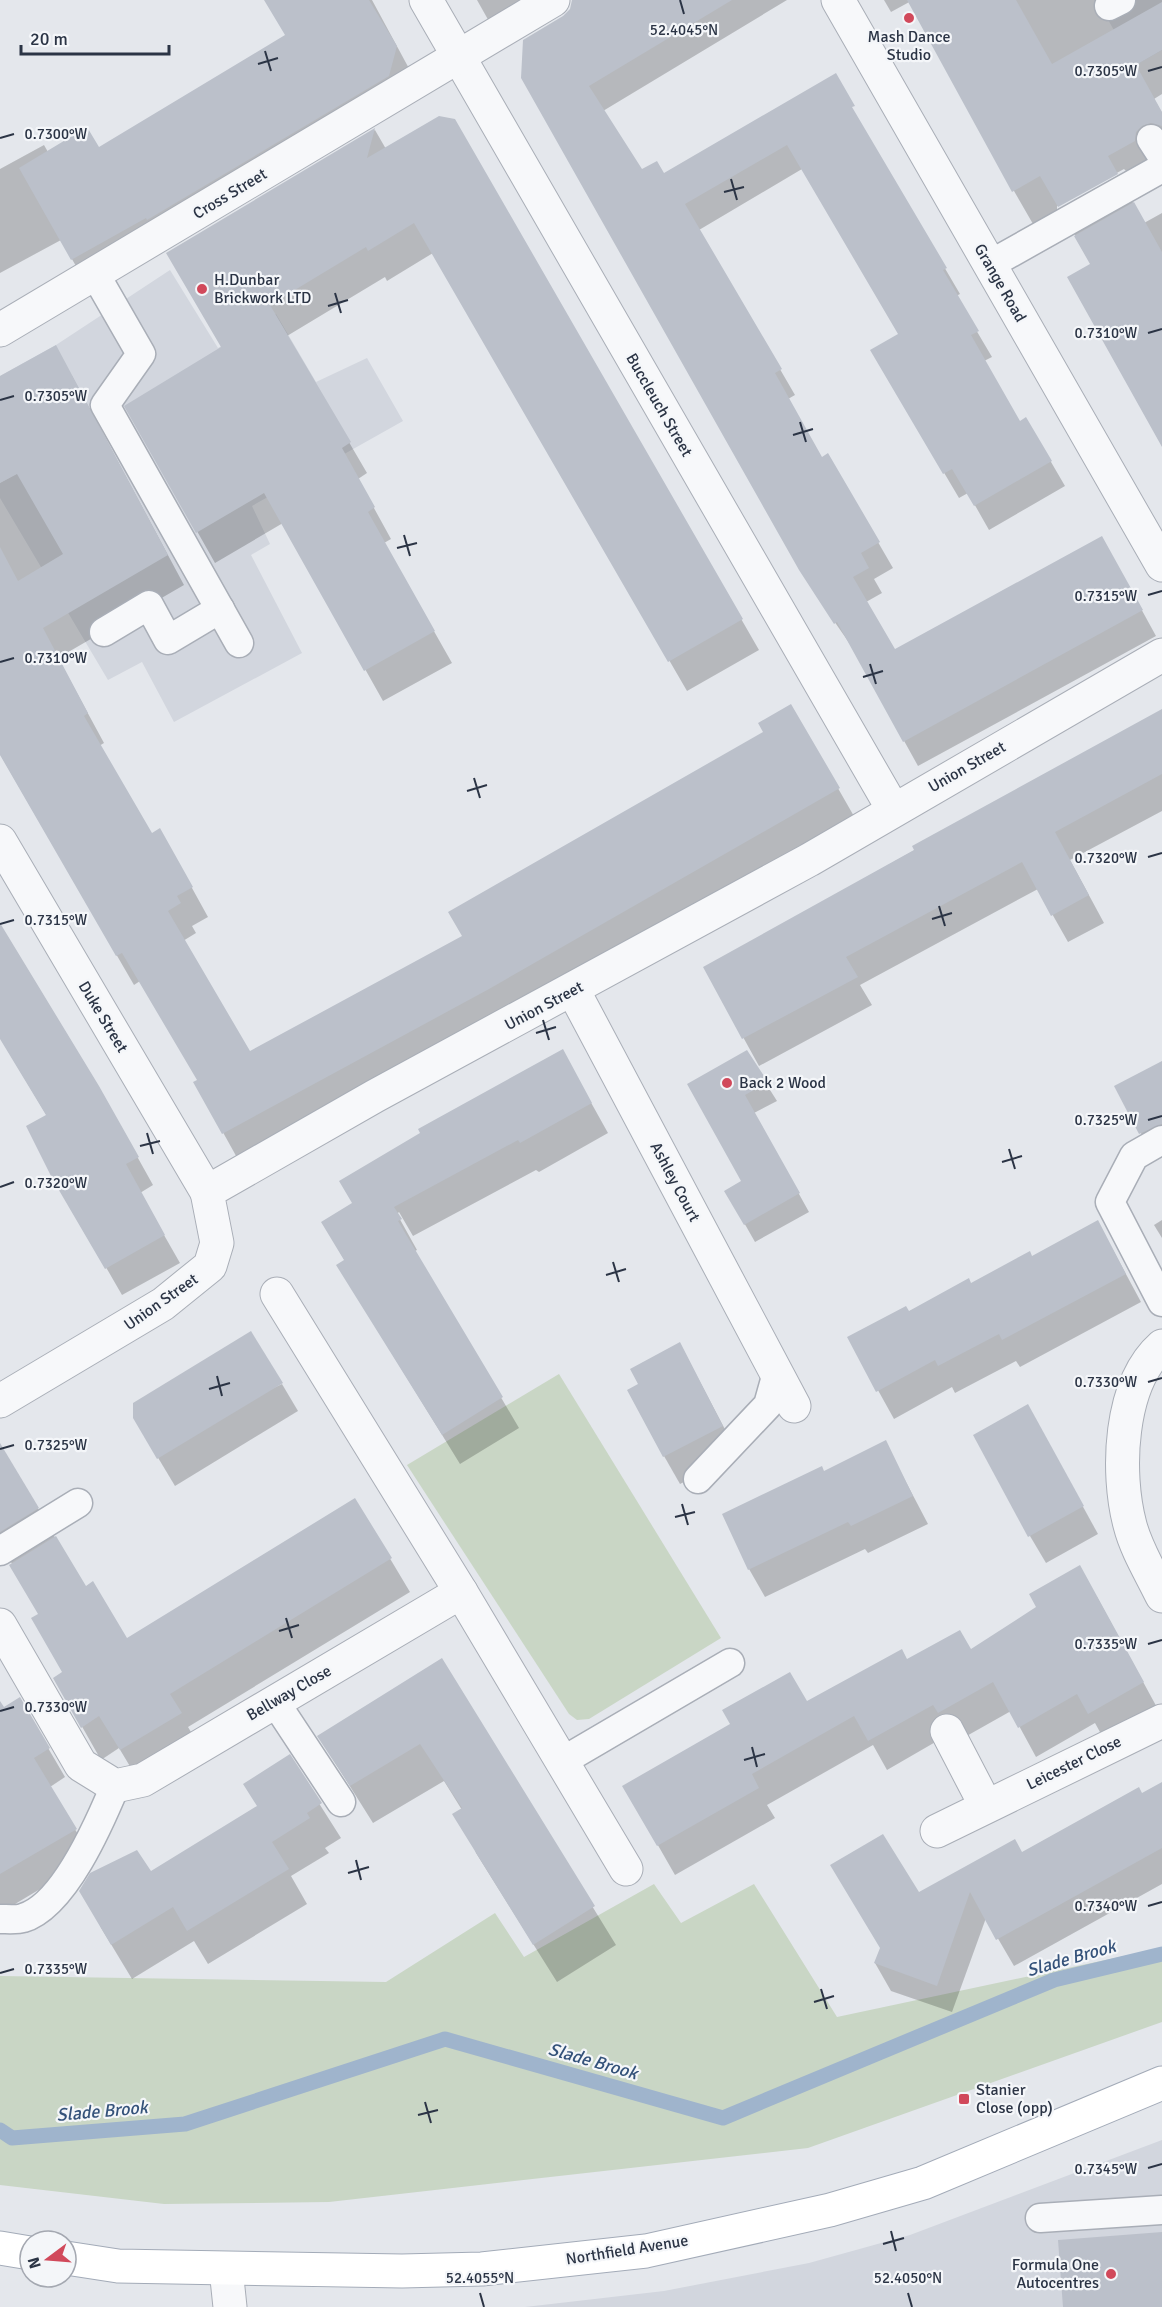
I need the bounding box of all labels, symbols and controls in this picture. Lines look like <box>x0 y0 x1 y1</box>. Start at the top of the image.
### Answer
marker: Mash Dance Studio <box>902 11 916 25</box>
scale bar <box>21 18 170 56</box>
text: 52.4045°N <box>650 21 718 39</box>
place label: Mash Dance Studio <box>868 27 950 65</box>
text: 20 m <box>30 28 68 50</box>
text: 0.7305°W <box>1075 62 1138 80</box>
text: 0.7300°W <box>25 125 88 143</box>
street label: Cross Street <box>189 164 271 224</box>
street label: Grange Road <box>970 240 1030 326</box>
place label: H.Dunbar Brickwork LTD <box>214 270 311 308</box>
marker: H.Dunbar Brickwork LTD <box>195 282 209 296</box>
text: 0.7310°W <box>1075 324 1138 342</box>
street label: Buccleuch Street <box>621 350 697 461</box>
text: 0.7305°W <box>25 387 88 405</box>
text: 0.7315°W <box>1075 587 1138 605</box>
text: 0.7310°W <box>25 649 88 667</box>
street label: Union Street <box>925 737 1010 797</box>
text: 0.7320°W <box>1075 849 1138 867</box>
text: 0.7315°W <box>25 911 88 929</box>
street label: Union Street <box>501 977 587 1035</box>
street label: Duke Street <box>74 978 132 1057</box>
place label: Back 2 Wood <box>739 1073 826 1093</box>
marker: Back 2 Wood <box>720 1076 734 1090</box>
text: 0.7325°W <box>1075 1111 1138 1129</box>
street label: Ashley Court <box>646 1139 704 1226</box>
text: 0.7320°W <box>25 1174 88 1192</box>
street label: Union Street <box>120 1269 202 1335</box>
text: 0.7330°W <box>1075 1373 1138 1391</box>
text: 0.7325°W <box>25 1436 88 1454</box>
text: 0.7335°W <box>1075 1635 1138 1653</box>
street label: Bellway Close <box>243 1661 335 1725</box>
text: 0.7330°W <box>25 1698 88 1716</box>
street label: Leicester Close <box>1023 1731 1125 1795</box>
text: 0.7340°W <box>1075 1897 1138 1915</box>
water label: Slade Brook <box>1024 1934 1120 1981</box>
text: 0.7335°W <box>25 1960 88 1978</box>
water label: Slade Brook <box>546 2038 642 2085</box>
place label: Stanier Close (opp) <box>976 2080 1053 2118</box>
marker: Stanier Close (opp) <box>957 2092 971 2106</box>
water label: Slade Brook <box>55 2096 151 2126</box>
text: 0.7345°W <box>1075 2160 1138 2178</box>
north arrow <box>18 2229 78 2289</box>
street label: Northfield Avenue <box>564 2230 690 2270</box>
text: N <box>23 2255 46 2271</box>
place label: Formula One Autocentres <box>1012 2255 1099 2293</box>
marker: Formula One Autocentres <box>1104 2267 1118 2281</box>
text: 52.4055°N <box>446 2269 514 2287</box>
text: 52.4050°N <box>874 2269 942 2287</box>

